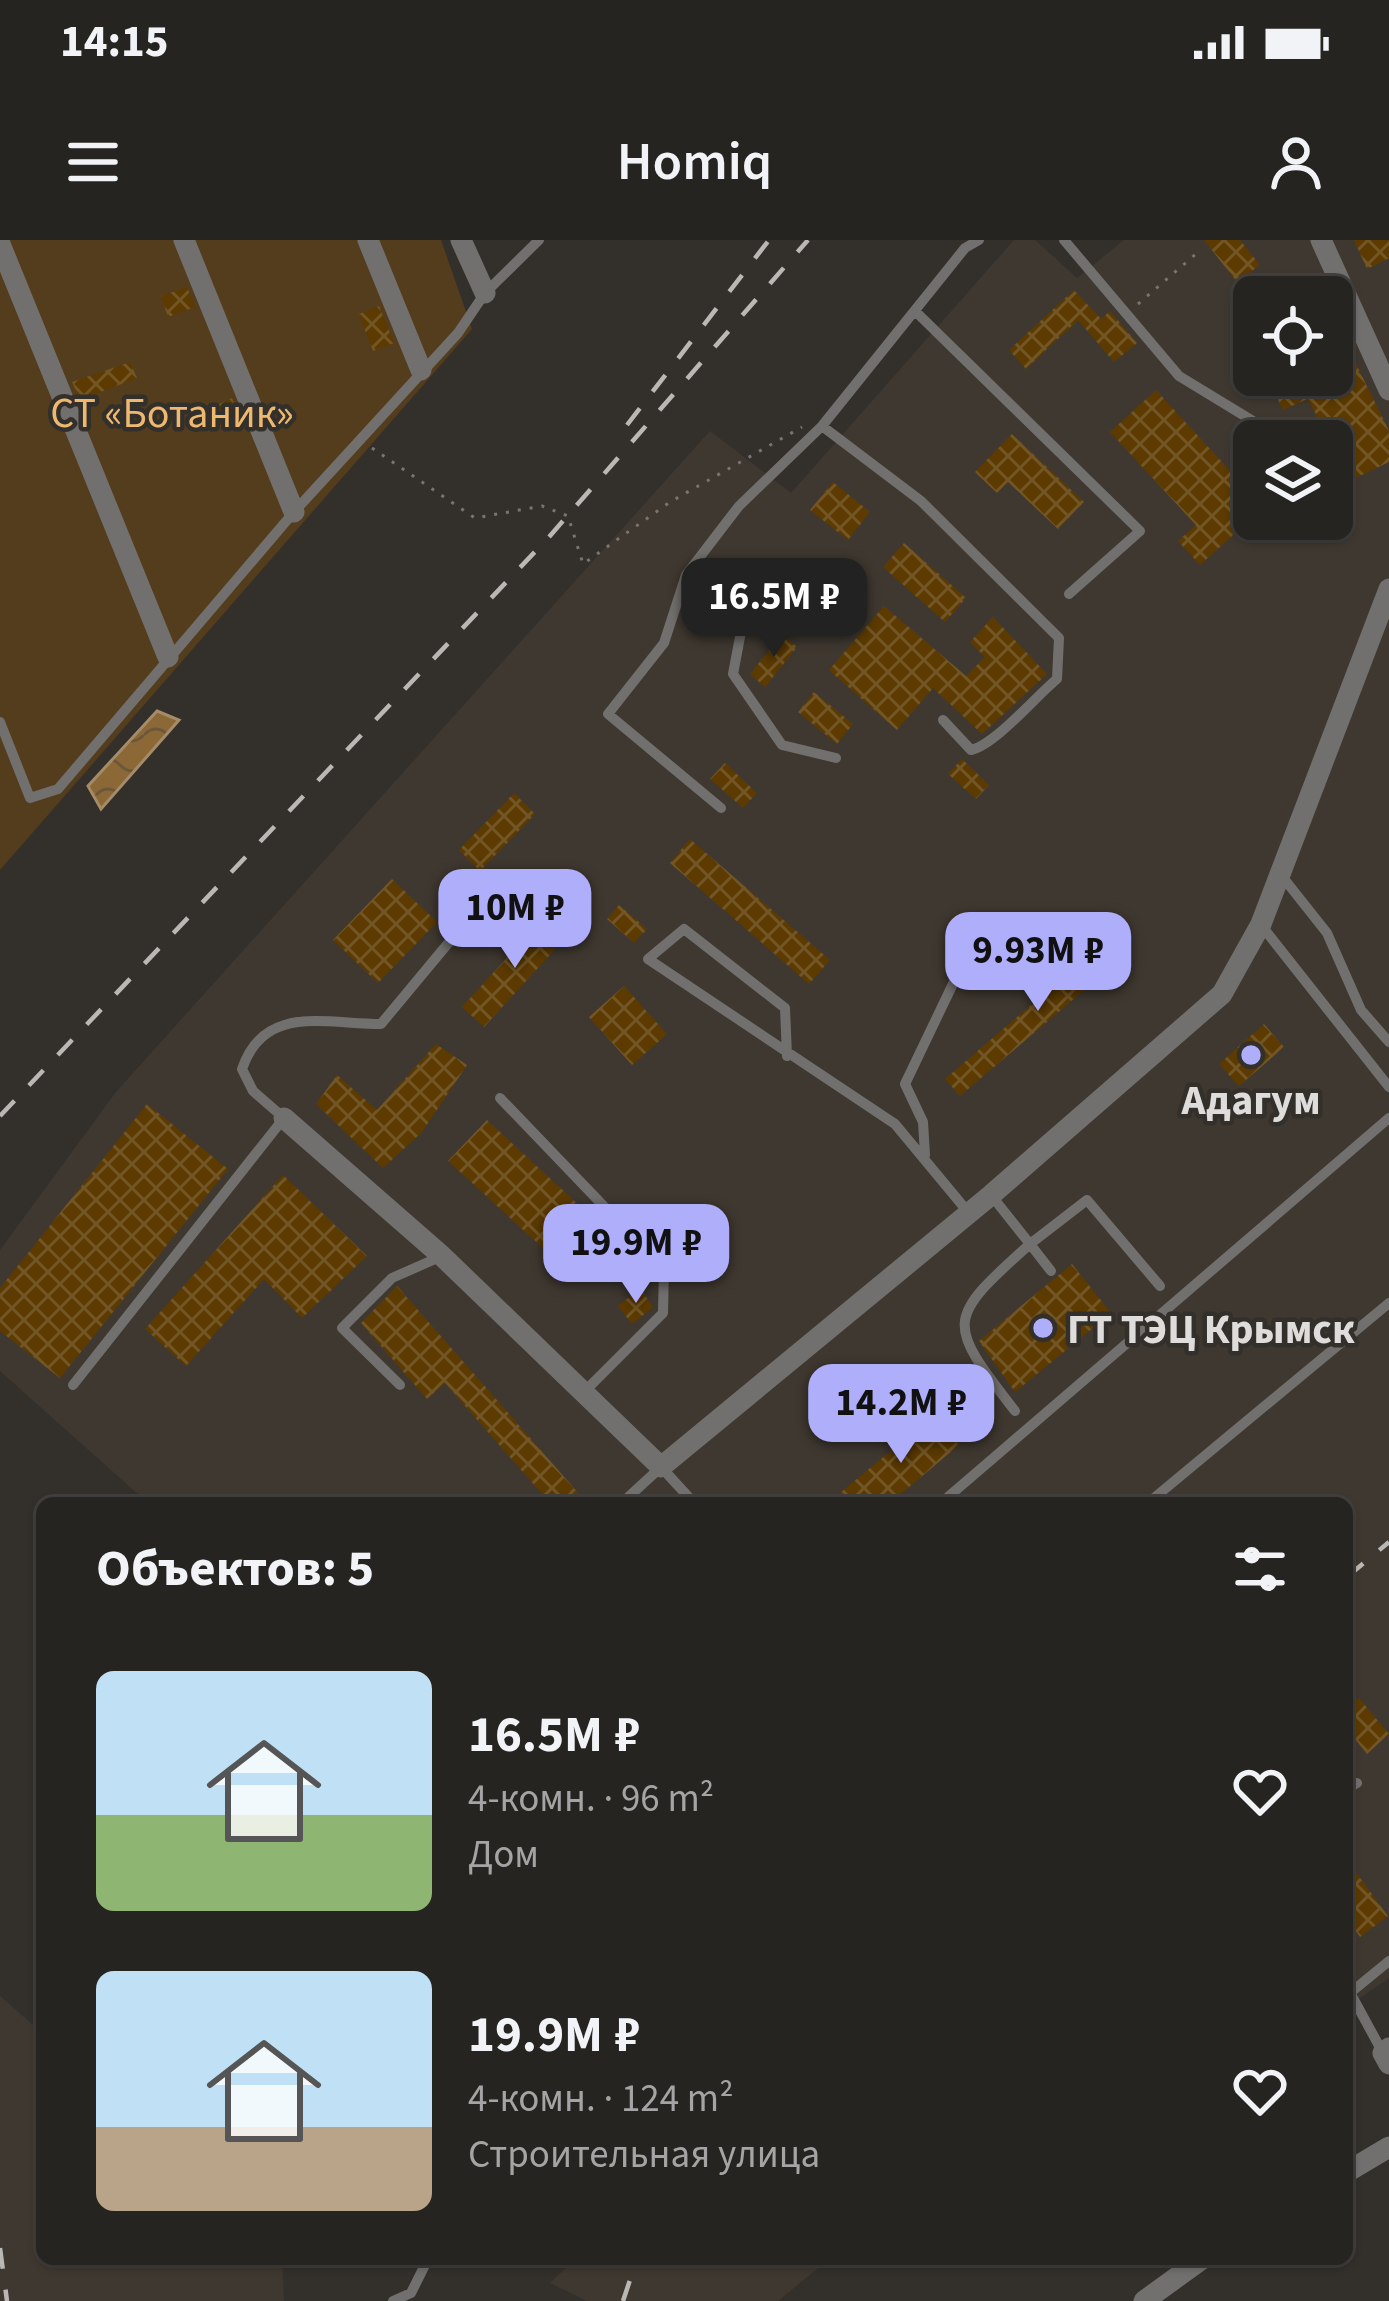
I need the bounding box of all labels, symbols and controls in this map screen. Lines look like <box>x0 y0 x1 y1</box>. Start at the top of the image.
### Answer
text: 14:15 <box>60 10 169 74</box>
text: Homiq <box>617 124 772 201</box>
icon: menu <box>60 129 126 195</box>
icon: person <box>1263 129 1329 195</box>
map controls <box>1233 276 1353 540</box>
button: locate <box>1233 276 1353 396</box>
park label: СТ «Ботаник» <box>50 384 294 444</box>
button: layers <box>1233 420 1353 540</box>
pin: 16.5M ₽ <box>663 558 885 660</box>
text: 16.5M ₽ <box>708 569 840 625</box>
pin: 10M ₽ <box>431 869 599 971</box>
text: 10M ₽ <box>465 880 565 936</box>
pin: 9.93M ₽ <box>927 912 1149 1014</box>
text: 9.93M ₽ <box>972 923 1104 979</box>
marker: Адагум <box>1238 1042 1264 1068</box>
place label: Адагум <box>1180 1071 1321 1131</box>
pin: 19.9M ₽ <box>525 1204 747 1306</box>
text: 19.9M ₽ <box>570 1215 702 1271</box>
place label: ГТ ТЭЦ Крымск <box>1067 1300 1355 1360</box>
marker: ГТ ТЭЦ Крымск <box>1030 1315 1056 1341</box>
pin: 14.2M ₽ <box>790 1364 1012 1466</box>
text: 14.2M ₽ <box>835 1375 967 1431</box>
text: Объектов: 5 <box>96 1533 374 1605</box>
icon: filters <box>1227 1536 1293 1602</box>
text: 16.5M ₽ <box>468 1699 640 1771</box>
icon: home <box>192 1719 336 1863</box>
icon: heart <box>1227 1758 1293 1824</box>
text: 4-комн. · 96 m² <box>468 1771 714 1827</box>
text: Дом <box>468 1827 539 1883</box>
text: 19.9M ₽ <box>468 1999 640 2071</box>
icon: home <box>192 2019 336 2163</box>
icon: heart <box>1227 2058 1293 2124</box>
text: 4-комн. · 124 m² <box>468 2071 734 2127</box>
text: Строительная улица <box>468 2127 820 2183</box>

